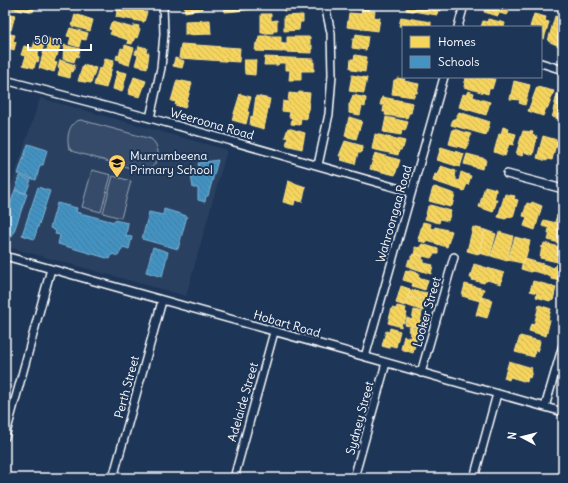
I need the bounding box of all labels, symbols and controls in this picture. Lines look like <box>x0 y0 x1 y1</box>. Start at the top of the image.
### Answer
scale bar <box>28 26 91 52</box>
legend <box>402 26 542 78</box>
text: 50 m <box>34 32 63 47</box>
text: Homes <box>438 34 476 49</box>
text: Schools <box>438 54 479 69</box>
street label: Weeroona Road <box>169 104 256 143</box>
place label: Murrumbeena Primary School <box>130 148 213 177</box>
school or university icon: Murrumbeena Primary School <box>107 153 127 178</box>
street label: Wahroongaa Road <box>372 163 415 264</box>
street label: Looker Street <box>409 275 444 349</box>
street label: Hobart Road <box>252 307 322 340</box>
street label: Perth Street <box>111 354 142 420</box>
street label: Adelaide Street <box>224 361 261 443</box>
street label: Sydney Street <box>342 379 377 456</box>
north arrow <box>502 417 542 457</box>
text: N <box>505 431 519 440</box>

